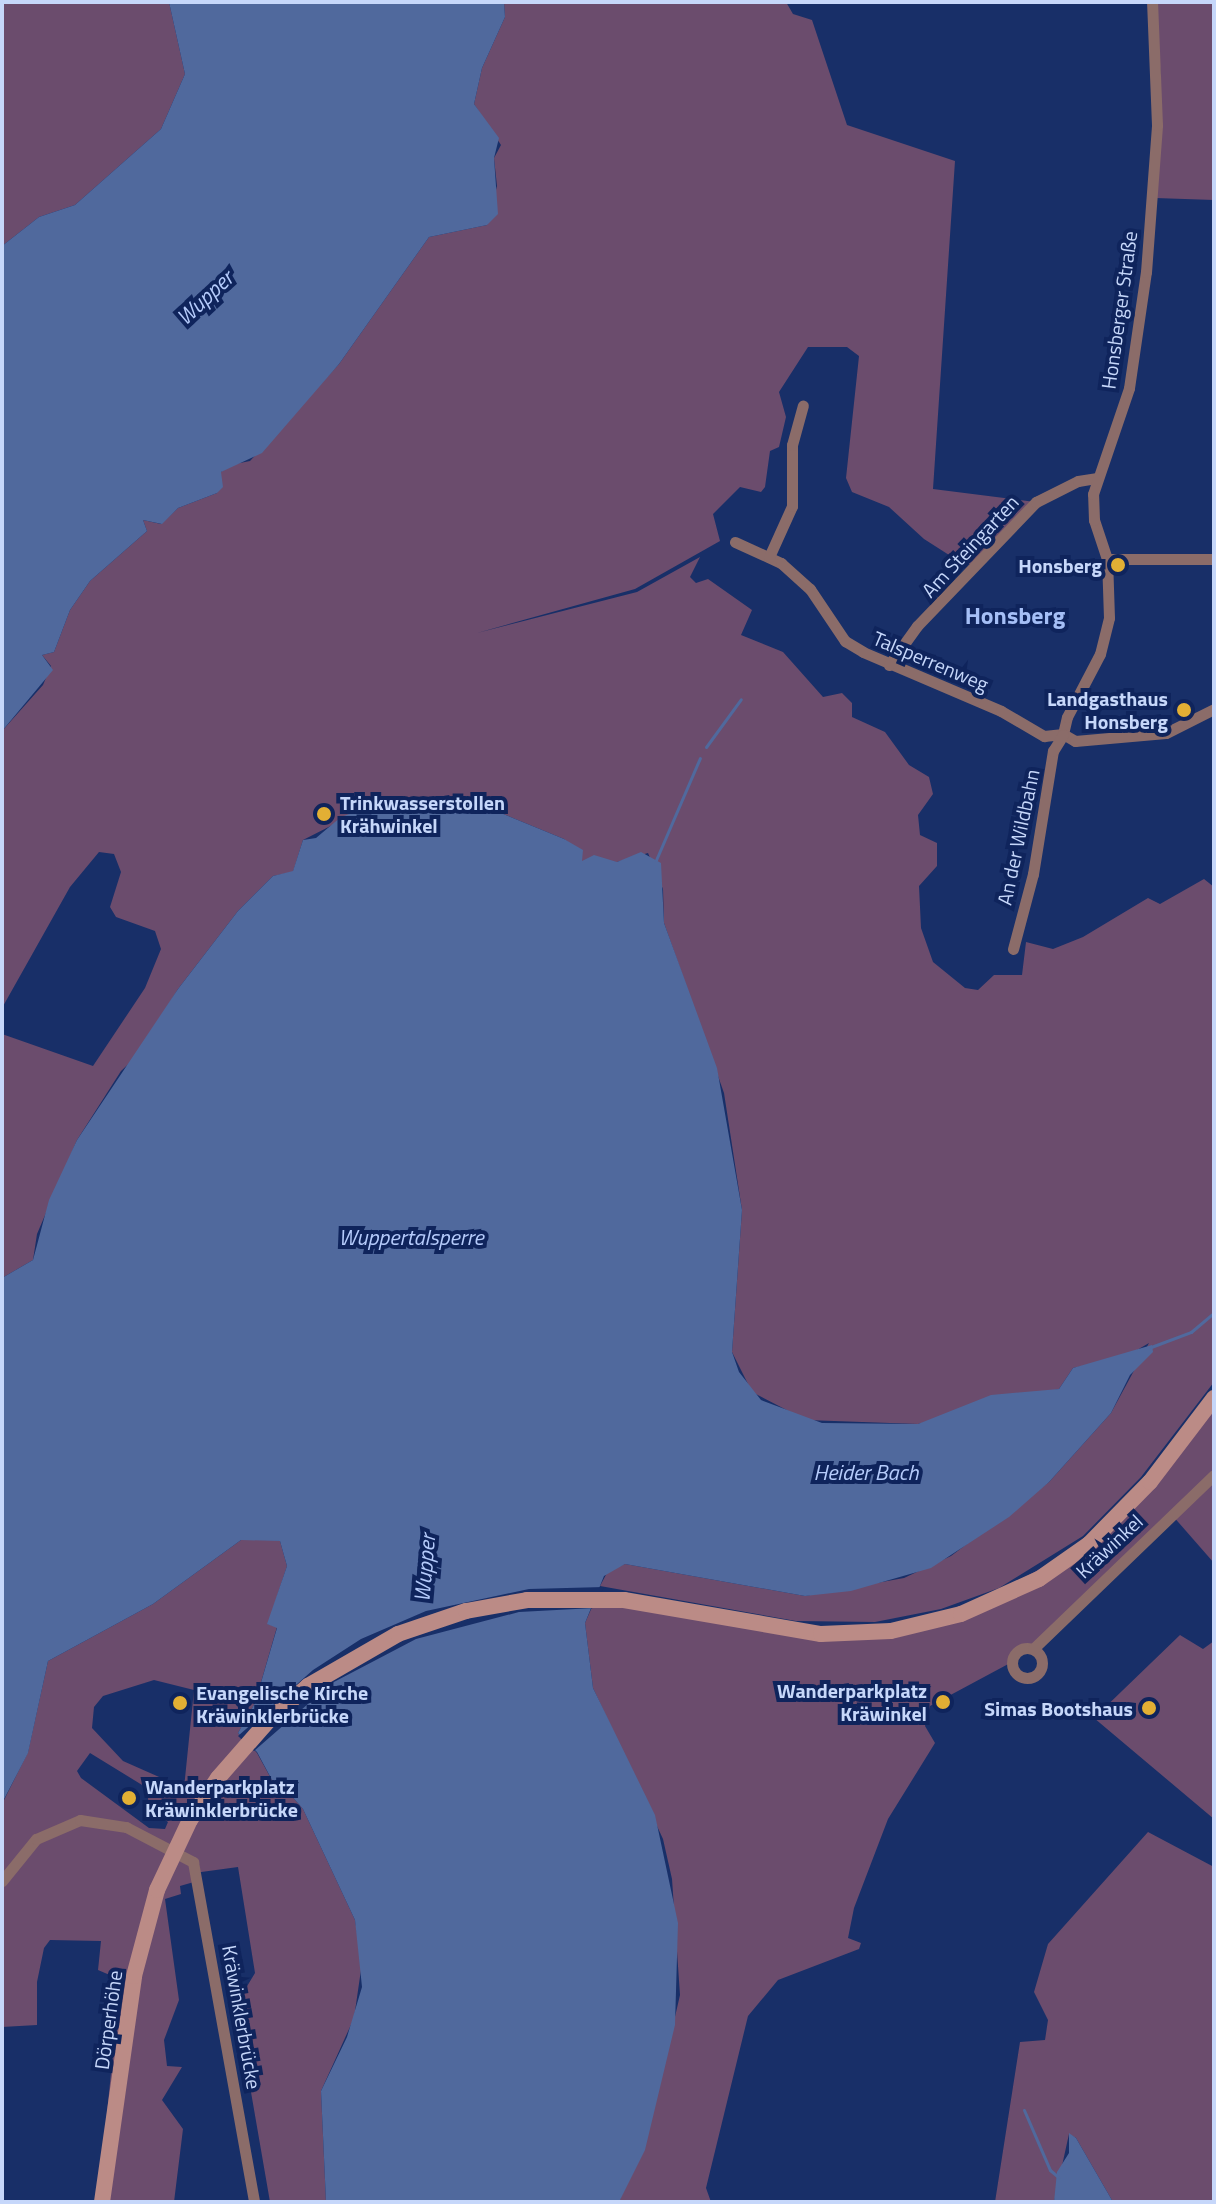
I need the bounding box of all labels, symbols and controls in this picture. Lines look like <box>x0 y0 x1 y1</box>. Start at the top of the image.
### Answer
street label: Honsberger Straße <box>1096 229 1142 391</box>
water label: Wupper <box>171 265 239 331</box>
street label: Am Steingarten <box>917 490 1023 602</box>
place label: Honsberg <box>1018 553 1102 577</box>
marker: Honsberg <box>1109 556 1127 574</box>
district label: Honsberg <box>965 602 1065 630</box>
street label: Talsperrenweg <box>870 626 992 696</box>
place label: Landgasthaus Honsberg <box>1047 686 1168 733</box>
marker: Landgasthaus Honsberg <box>1175 701 1193 719</box>
street label: An der Wildbahn <box>992 767 1044 907</box>
place label: Trinkwasserstollen Krähwinkel <box>340 790 505 837</box>
marker: Trinkwasserstollen Krähwinkel <box>315 805 333 823</box>
water label: Wuppertalsperre <box>338 1225 484 1251</box>
water label: Heider Bach <box>814 1460 918 1486</box>
street label: Kräwinkel <box>1071 1509 1147 1583</box>
water label: Wupper <box>409 1533 441 1603</box>
place label: Wanderparkplatz Kräwinkel <box>777 1678 927 1725</box>
place label: Evangelische Kirche Kräwinklerbrücke <box>196 1680 368 1727</box>
marker: Wanderparkplatz Kräwinkel <box>934 1693 952 1711</box>
marker: Evangelische Kirche Kräwinklerbrücke <box>171 1694 189 1712</box>
place label: Simas Bootshaus <box>984 1696 1133 1720</box>
marker: Simas Bootshaus <box>1140 1699 1158 1717</box>
place label: Wanderparkplatz Kräwinklerbrücke <box>145 1774 298 1821</box>
marker: Wanderparkplatz Kräwinklerbrücke <box>120 1789 138 1807</box>
street label: Kräwinklerbrücke <box>218 1943 266 2091</box>
street label: Dörperhöhe <box>89 1969 127 2071</box>

